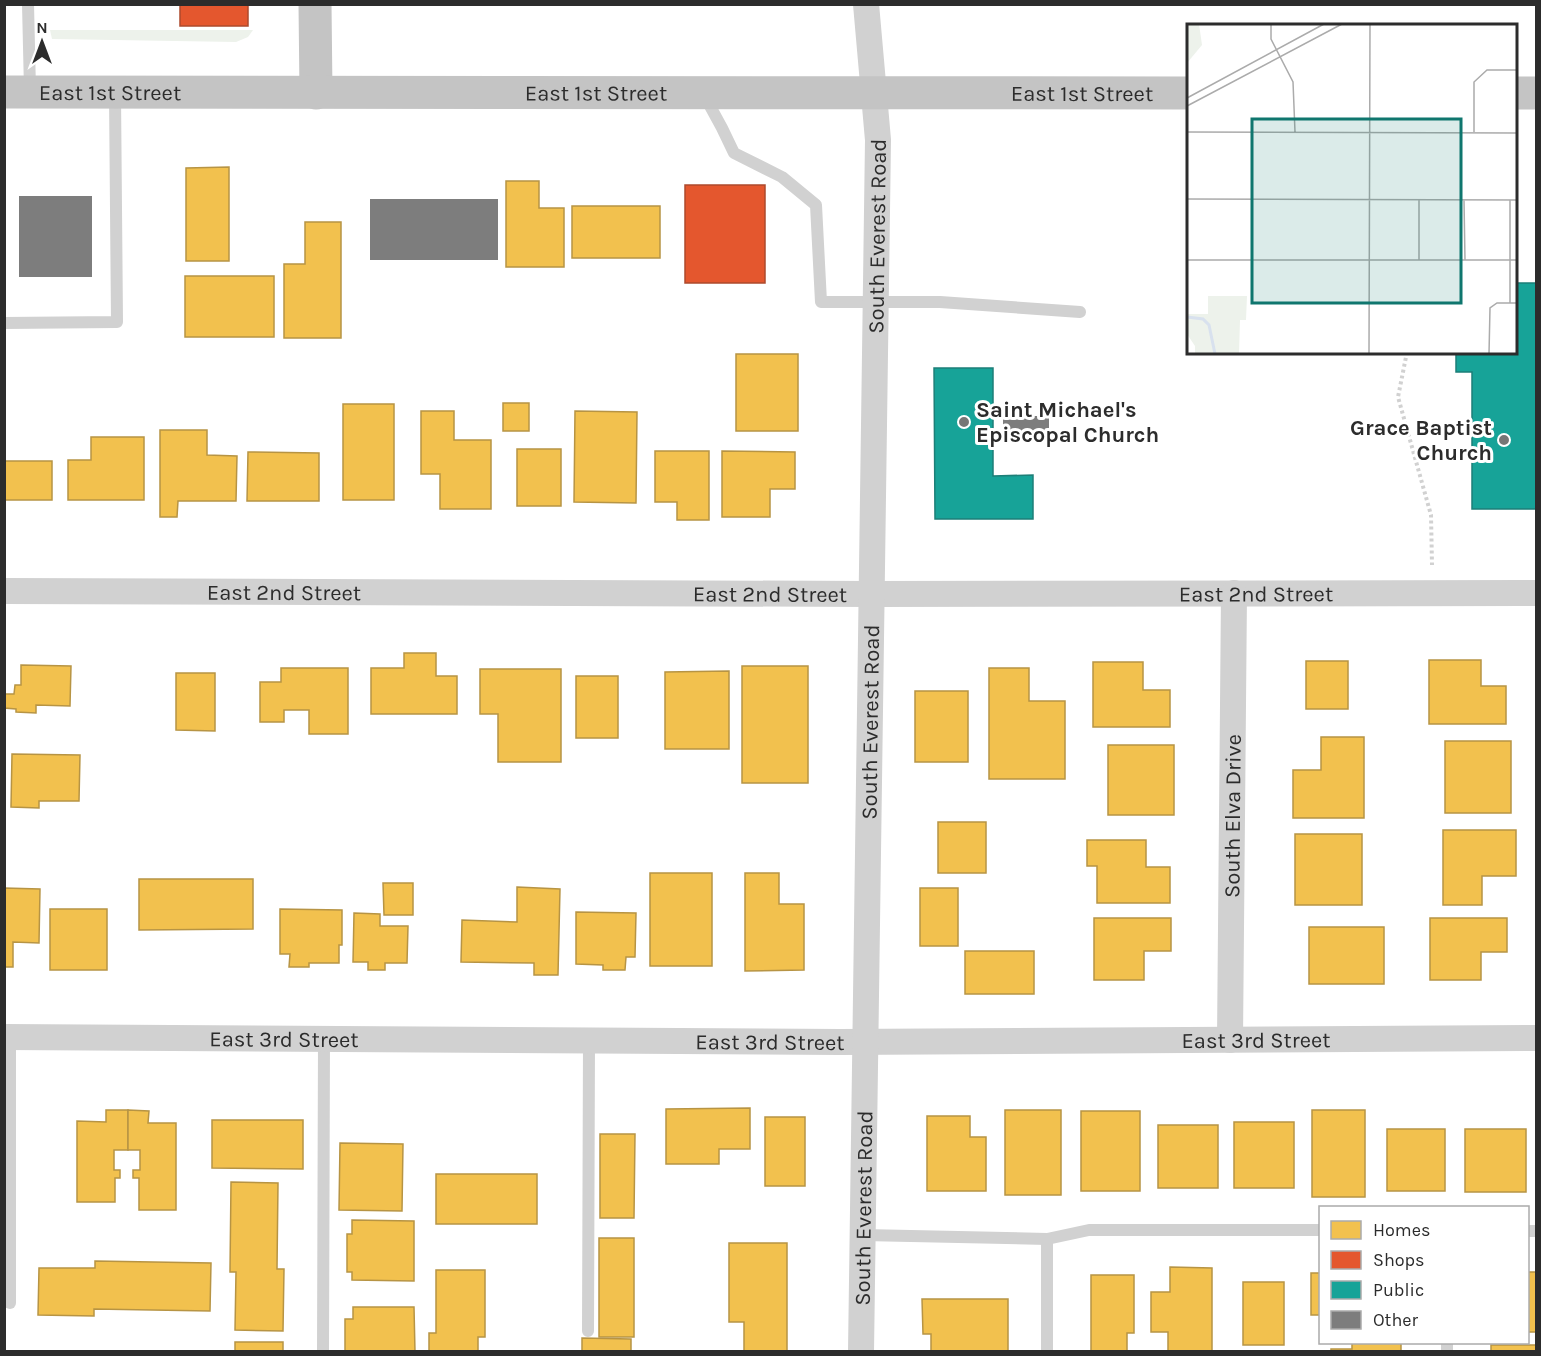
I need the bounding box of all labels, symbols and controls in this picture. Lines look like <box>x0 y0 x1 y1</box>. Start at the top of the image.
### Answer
north arrow <box>12 12 72 72</box>
text: N <box>36 18 48 37</box>
inset map <box>1187 24 1517 354</box>
street label: East 1st Street <box>39 80 181 106</box>
street label: East 1st Street <box>525 80 667 107</box>
street label: East 1st Street <box>1011 81 1153 107</box>
street label: South Everest Road <box>863 138 892 334</box>
place label: Saint Michael's Episcopal Church <box>976 397 1159 448</box>
marker: Saint Michael's Episcopal Church <box>957 415 971 429</box>
place label: Grace Baptist Church <box>1350 415 1492 466</box>
marker: Grace Baptist Church <box>1497 433 1511 447</box>
street label: East 2nd Street <box>207 580 361 606</box>
street label: East 2nd Street <box>693 581 847 608</box>
street label: East 2nd Street <box>1179 581 1333 608</box>
street label: South Everest Road <box>856 624 885 820</box>
street label: South Elva Drive <box>1219 734 1247 898</box>
street label: East 3rd Street <box>209 1026 359 1053</box>
street label: East 3rd Street <box>1181 1027 1331 1054</box>
street label: East 3rd Street <box>695 1029 845 1056</box>
street label: South Everest Road <box>850 1110 878 1306</box>
legend <box>1319 1206 1529 1344</box>
text: Homes <box>1373 1219 1430 1241</box>
text: Shops <box>1373 1249 1425 1271</box>
text: Public <box>1373 1279 1424 1301</box>
text: Other <box>1373 1309 1418 1331</box>

